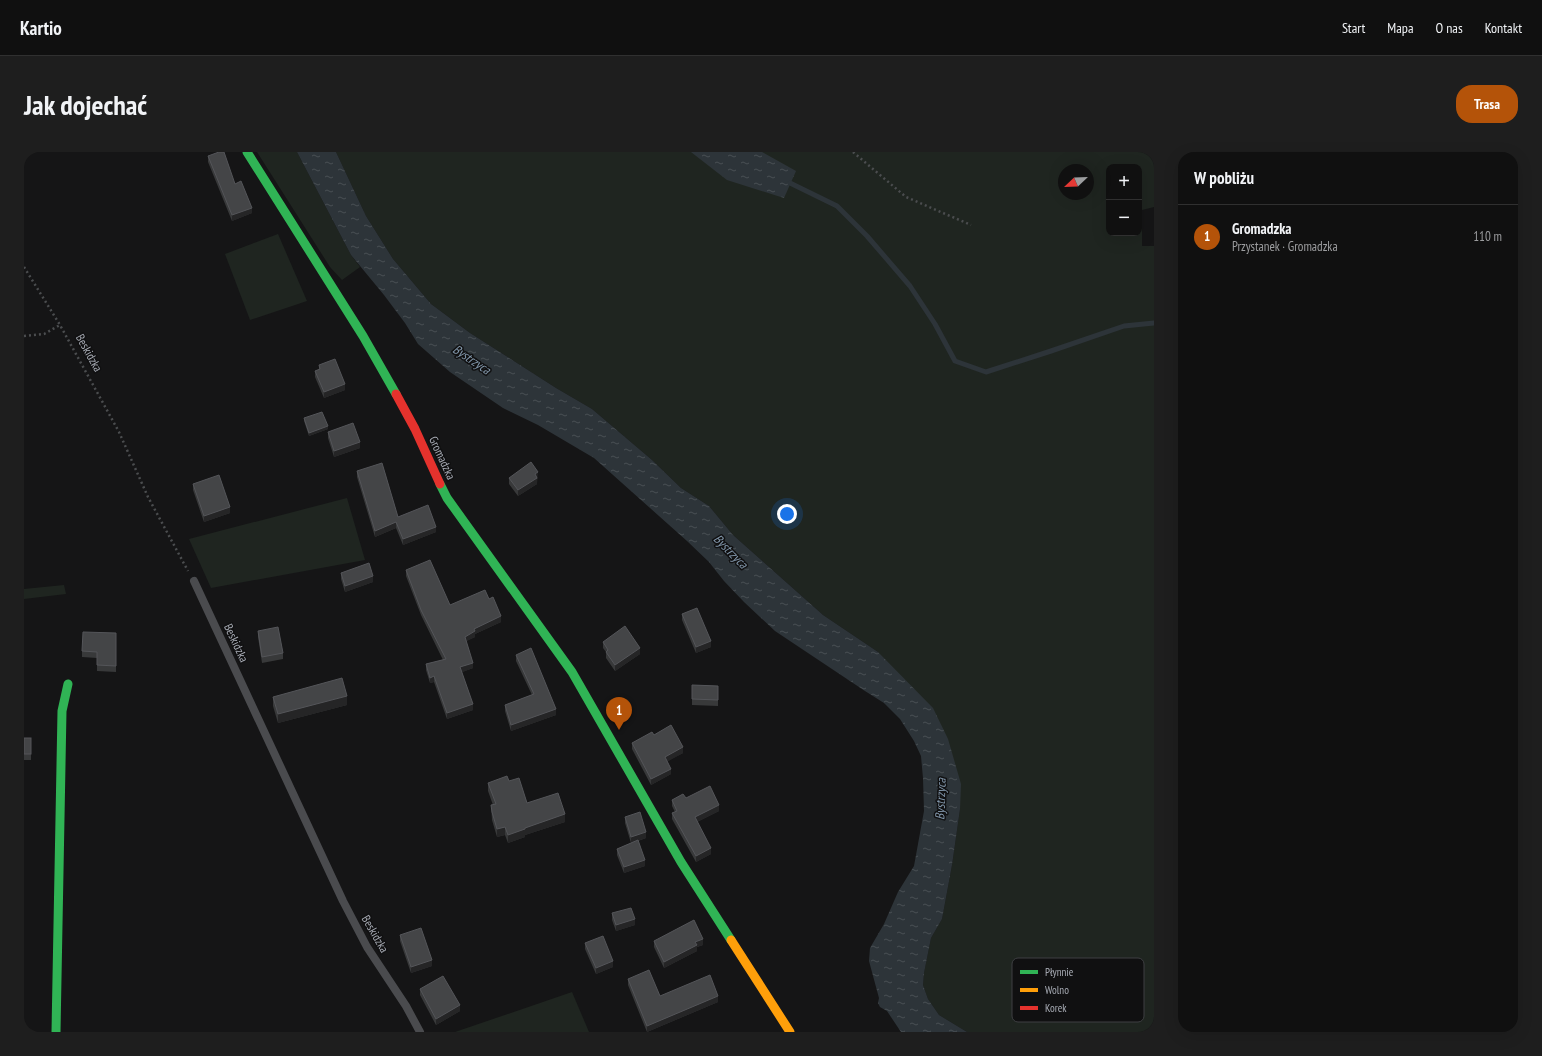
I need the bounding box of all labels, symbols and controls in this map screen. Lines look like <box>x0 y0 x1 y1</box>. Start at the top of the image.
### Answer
text: Kartio <box>20 16 62 40</box>
text: Start <box>1342 19 1365 37</box>
text: Mapa <box>1387 19 1414 37</box>
text: O nas <box>1436 19 1463 37</box>
text: Kontakt <box>1485 19 1522 37</box>
button: Trasa <box>1456 85 1518 123</box>
text: Jak dojechać <box>24 86 147 123</box>
north arrow <box>1058 164 1094 200</box>
map controls <box>1106 164 1142 236</box>
button: + <box>1106 164 1142 200</box>
text: W pobliżu <box>1194 167 1254 189</box>
button: − <box>1106 200 1142 236</box>
text: Gromadzka <box>1232 219 1292 238</box>
text: 1 <box>1204 228 1210 245</box>
text: 110 m <box>1473 228 1502 245</box>
text: Przystanek · Gromadzka <box>1232 238 1338 255</box>
street label: Beskidzka <box>73 331 106 374</box>
water label: Bystrzyca <box>450 341 494 379</box>
street label: Gromadzka <box>426 434 459 482</box>
your location <box>777 504 797 524</box>
water label: Bystrzyca <box>710 531 752 573</box>
street label: Beskidzka <box>221 621 252 665</box>
pin: 1 <box>606 697 632 730</box>
water label: Bystrzyca <box>931 777 950 820</box>
street label: Beskidzka <box>359 912 392 955</box>
legend <box>1012 958 1144 1022</box>
text: Płynnie <box>1045 965 1074 979</box>
text: Wolno <box>1045 983 1069 997</box>
text: Korek <box>1045 1001 1067 1015</box>

